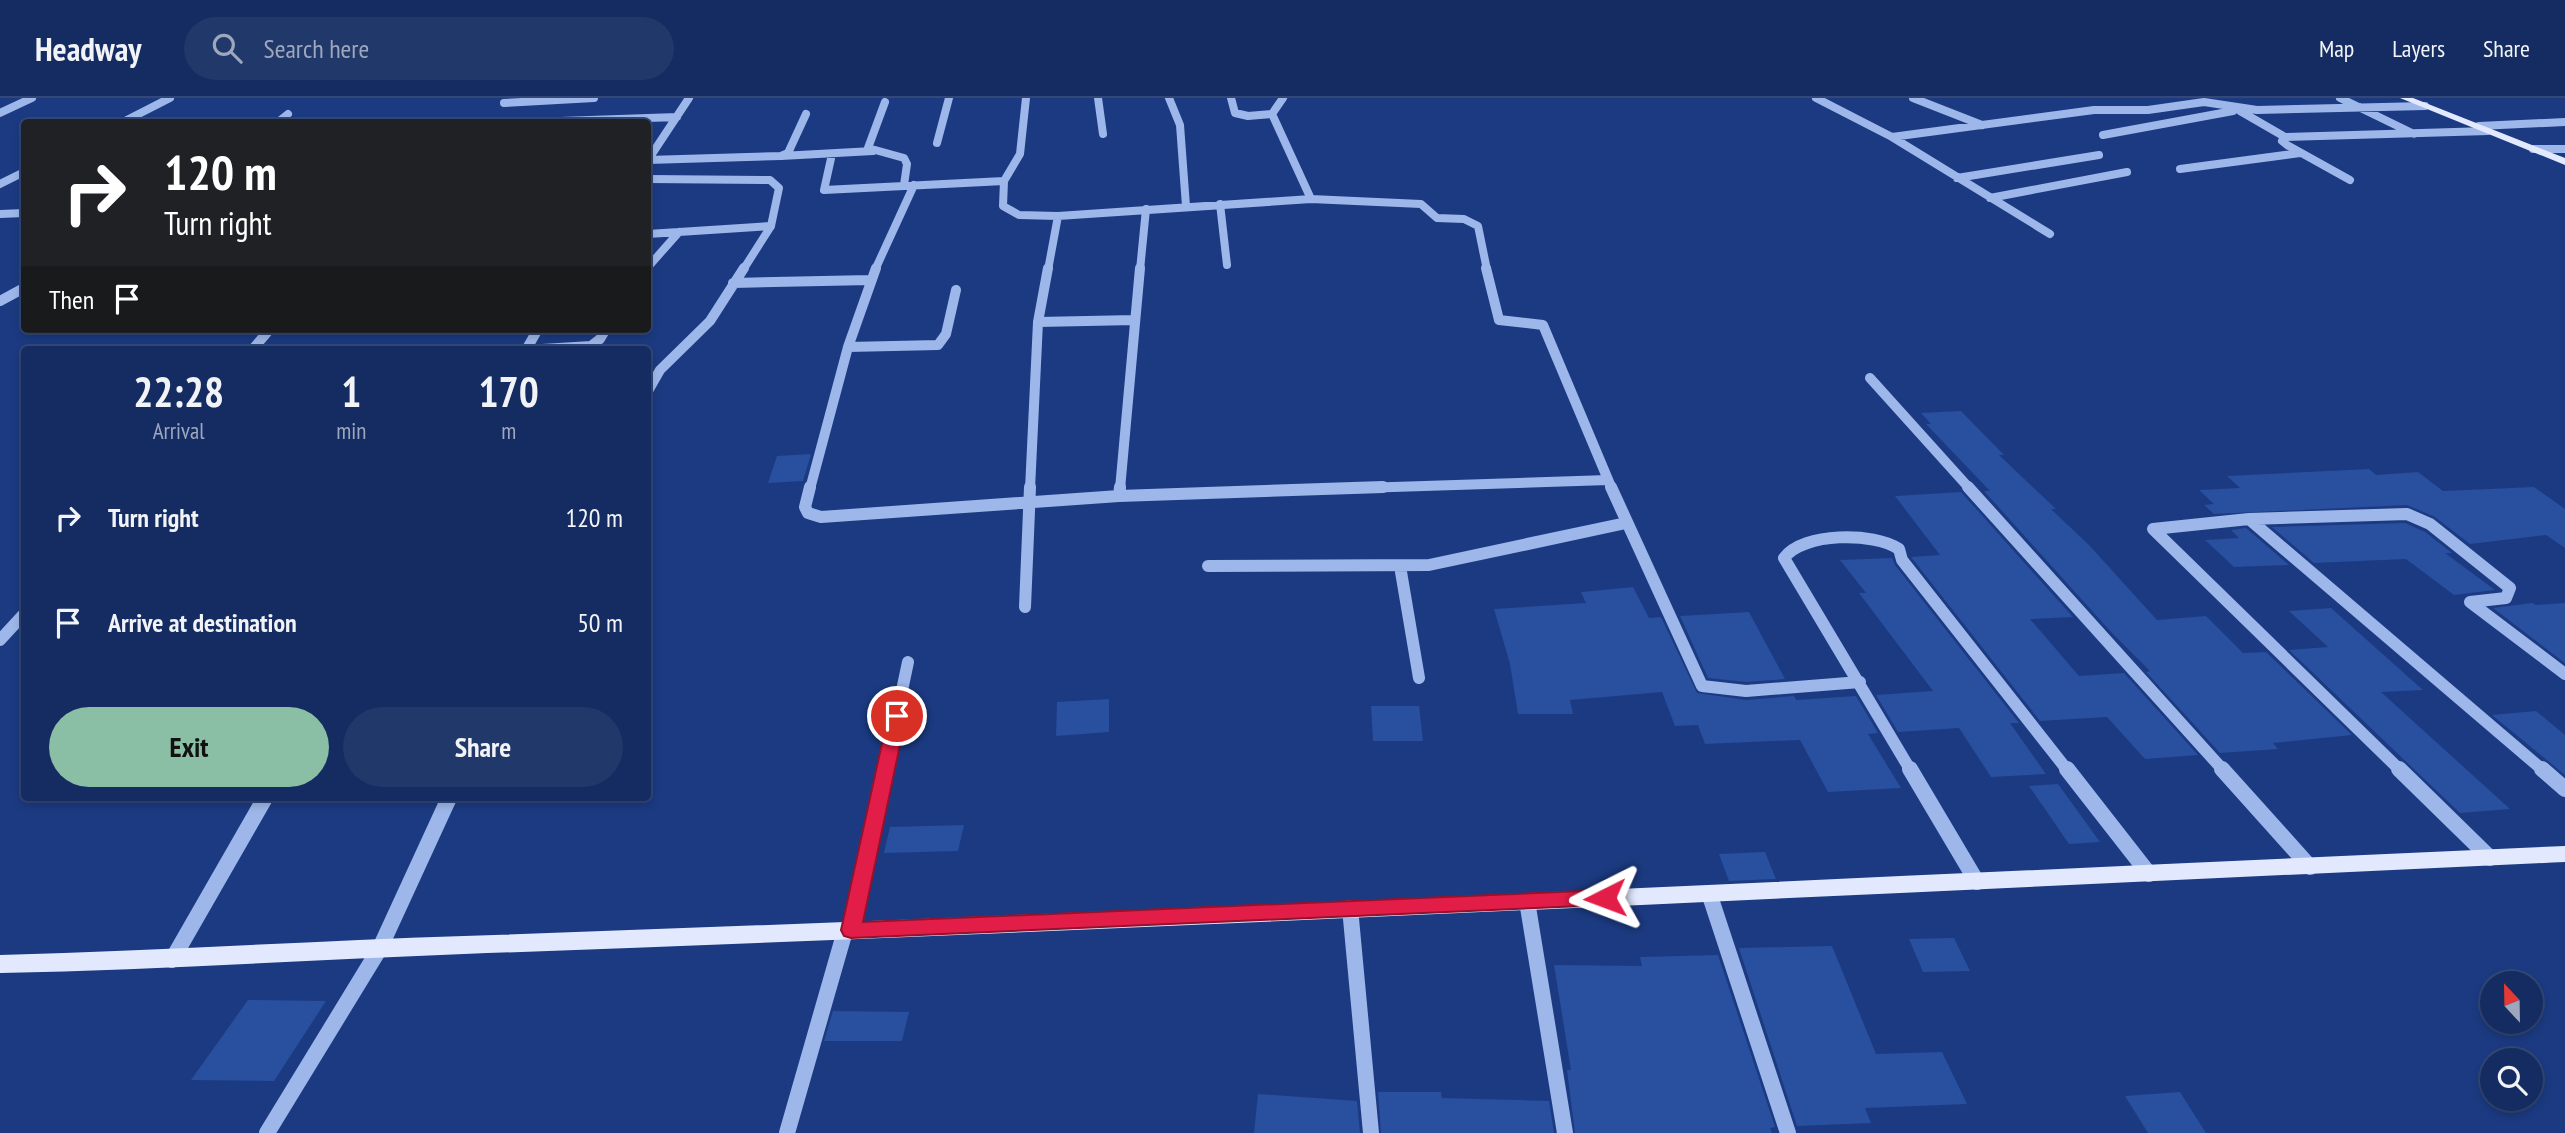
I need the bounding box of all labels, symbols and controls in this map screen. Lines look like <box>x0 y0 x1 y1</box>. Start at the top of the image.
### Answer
search box <box>184 17 674 80</box>
text: Headway <box>35 27 142 70</box>
icon: search <box>208 29 246 67</box>
text: Search here <box>264 32 369 65</box>
text: Map <box>2319 33 2354 64</box>
text: Layers <box>2392 33 2445 64</box>
text: Share <box>2483 33 2530 64</box>
text: 120 m <box>164 140 277 204</box>
icon: right <box>49 147 140 238</box>
text: Turn right <box>164 202 272 244</box>
icon: arrive <box>108 280 146 318</box>
text: Then <box>49 283 94 316</box>
text: 22:28 <box>133 364 224 419</box>
text: 1 <box>341 364 361 419</box>
text: 170 <box>479 364 539 419</box>
text: Arrival <box>153 416 205 445</box>
text: min <box>336 416 366 445</box>
text: m <box>501 416 516 445</box>
icon: right <box>49 499 87 537</box>
text: Turn right <box>108 501 199 534</box>
text: 120 m <box>565 501 623 534</box>
icon: arrive <box>49 604 87 642</box>
text: Arrive at destination <box>108 606 297 639</box>
text: 50 m <box>577 606 623 639</box>
pin <box>867 686 927 746</box>
icon: arrive <box>878 697 916 735</box>
button: Exit <box>49 707 329 787</box>
button: Share <box>343 707 623 787</box>
position arrow <box>1568 861 1642 935</box>
north arrow <box>2480 971 2543 1034</box>
map controls <box>2480 971 2543 1111</box>
button: search <box>2480 1048 2543 1111</box>

